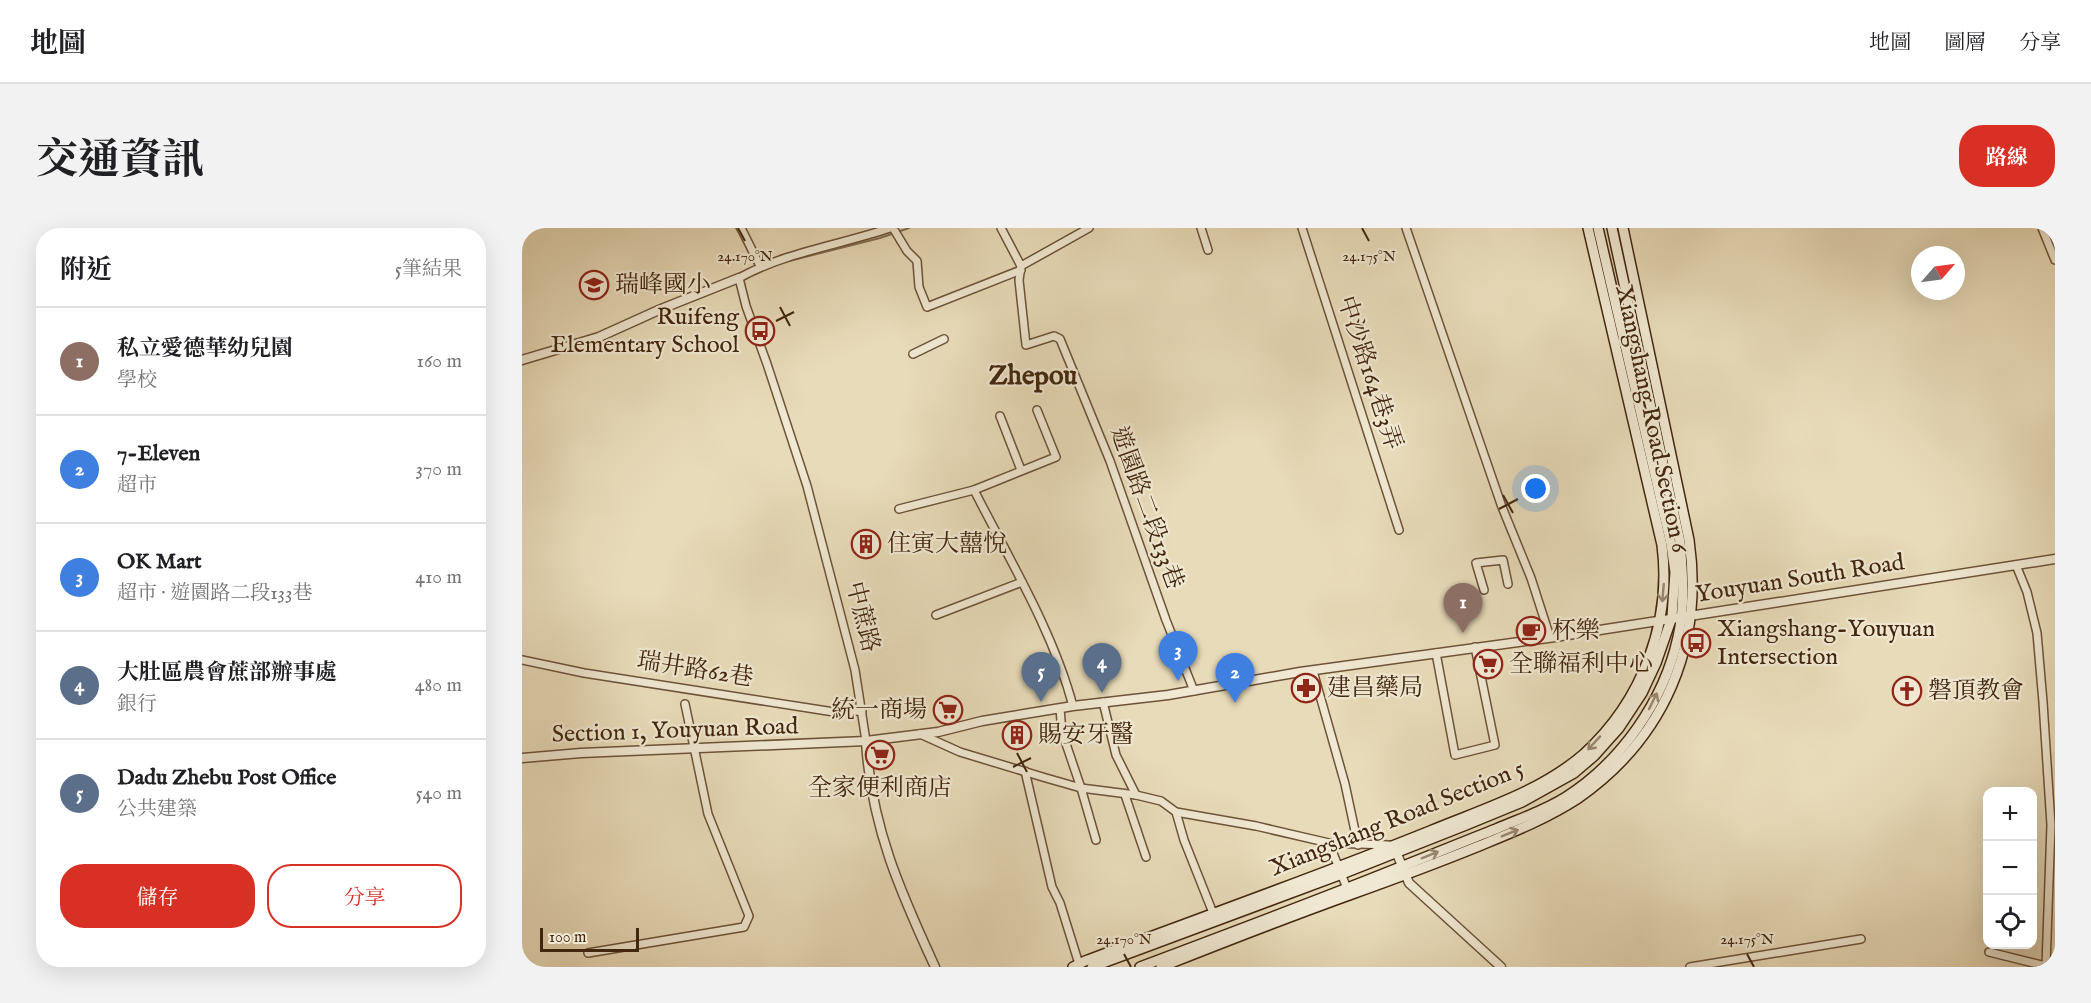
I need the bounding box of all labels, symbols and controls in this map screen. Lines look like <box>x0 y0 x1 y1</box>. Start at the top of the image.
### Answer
text: 地圖 <box>30 27 86 62</box>
text: 地圖 <box>1869 30 1911 57</box>
text: 圖層 <box>1944 30 1986 57</box>
text: 分享 <box>2019 30 2061 57</box>
button: 路線 <box>1959 125 2055 187</box>
text: 交通資訊 <box>36 135 204 188</box>
north arrow <box>1911 246 1965 300</box>
text: 24.170°N <box>717 247 773 266</box>
text: 24.175°N <box>1342 247 1396 266</box>
text: 附近 <box>60 254 112 287</box>
text: 5筆結果 <box>395 257 462 282</box>
school or university icon: 瑞峰國小 <box>578 269 610 301</box>
place label: 瑞峰國小 <box>615 270 711 301</box>
street label: Xiangshang Road Section 6 <box>1607 282 1695 557</box>
street label: 中沙路164巷3弄 <box>1330 292 1408 454</box>
place label: Ruifeng Elementary School <box>551 302 740 361</box>
bus stop icon: Ruifeng Elementary School <box>744 315 776 347</box>
text: 私立愛德華幼兒園 <box>117 335 293 363</box>
text: 1 <box>76 349 83 374</box>
text: 160 m <box>416 349 462 374</box>
district label: Zhepou <box>989 360 1077 394</box>
text: 學校 <box>117 368 157 393</box>
street label: 遊園路二段133巷 <box>1102 422 1190 594</box>
text: 7-Eleven <box>117 440 200 468</box>
text: 2 <box>75 457 84 482</box>
text: 370 m <box>416 457 462 482</box>
text: 超市 <box>117 473 157 498</box>
your location <box>1521 474 1550 503</box>
building icon: 住寅大囍悅 <box>850 528 882 560</box>
place label: 住寅大囍悅 <box>887 529 1007 560</box>
street label: Youyuan South Road <box>1693 547 1907 611</box>
text: OK Mart <box>117 548 202 576</box>
text: 3 <box>76 565 83 590</box>
text: 410 m <box>415 565 462 590</box>
street label: 中蔗路 <box>838 578 886 656</box>
text: 超市 · 遊園路二段133巷 <box>117 581 313 606</box>
one-way arrow <box>1657 582 1668 602</box>
pin: 1 <box>1444 584 1482 633</box>
place label: Xiangshang-Youyuan Intersection <box>1717 614 1935 673</box>
cafe icon: 杯樂 <box>1515 615 1547 647</box>
place label: 杯樂 <box>1552 616 1600 647</box>
bus stop icon: Xiangshang-Youyuan Intersection <box>1680 627 1712 659</box>
pin: 3 <box>1158 632 1198 681</box>
pin: 4 <box>1082 644 1122 693</box>
street label: 瑞井路62巷 <box>635 646 755 694</box>
supermarket icon: 全聯福利中心 <box>1472 648 1504 680</box>
place label: 全聯福利中心 <box>1509 649 1653 680</box>
pin: 5 <box>1022 652 1060 702</box>
pin: 2 <box>1216 654 1254 703</box>
text: 大肚區農會蔗部辦事處 <box>117 659 337 687</box>
pharmacy icon: 建昌藥局 <box>1290 672 1322 704</box>
text: 4 <box>75 673 84 698</box>
text: 480 m <box>415 673 462 698</box>
place label: 建昌藥局 <box>1327 673 1423 704</box>
church icon: 磐頂教會 <box>1891 675 1923 707</box>
place label: 磐頂教會 <box>1928 676 2024 707</box>
text: 銀行 <box>117 692 157 717</box>
one-way arrow <box>1647 692 1659 710</box>
supermarket icon: 統一商場 <box>932 694 964 726</box>
place label: 統一商場 <box>831 695 927 726</box>
street label: Section 1, Youyuan Road <box>551 711 799 751</box>
building icon: 賜安牙醫 <box>1001 719 1033 751</box>
place label: 賜安牙醫 <box>1038 720 1134 751</box>
one-way arrow <box>1587 735 1601 750</box>
supermarket icon: 全家便利商店 <box>864 739 896 771</box>
street label: Xiangshang Road Section 5 <box>1265 754 1529 884</box>
text: Dadu Zhebu Post Office <box>117 764 336 792</box>
place label: 全家便利商店 <box>808 773 952 804</box>
text: 5 <box>76 781 83 806</box>
text: 540 m <box>415 781 462 806</box>
map controls <box>1983 787 2037 949</box>
button: + <box>1983 787 2037 841</box>
text: 公共建築 <box>117 797 197 822</box>
one-way arrow <box>1500 827 1519 838</box>
button: − <box>1983 841 2037 895</box>
one-way arrow <box>1420 849 1439 860</box>
button: 儲存 <box>60 864 255 928</box>
button: 分享 <box>267 864 462 928</box>
button: locate <box>1983 895 2037 949</box>
scale bar <box>540 925 639 952</box>
text: 100 m <box>549 928 586 948</box>
text: 24.170°N <box>1096 930 1152 949</box>
text: 24.175°N <box>1720 930 1774 949</box>

